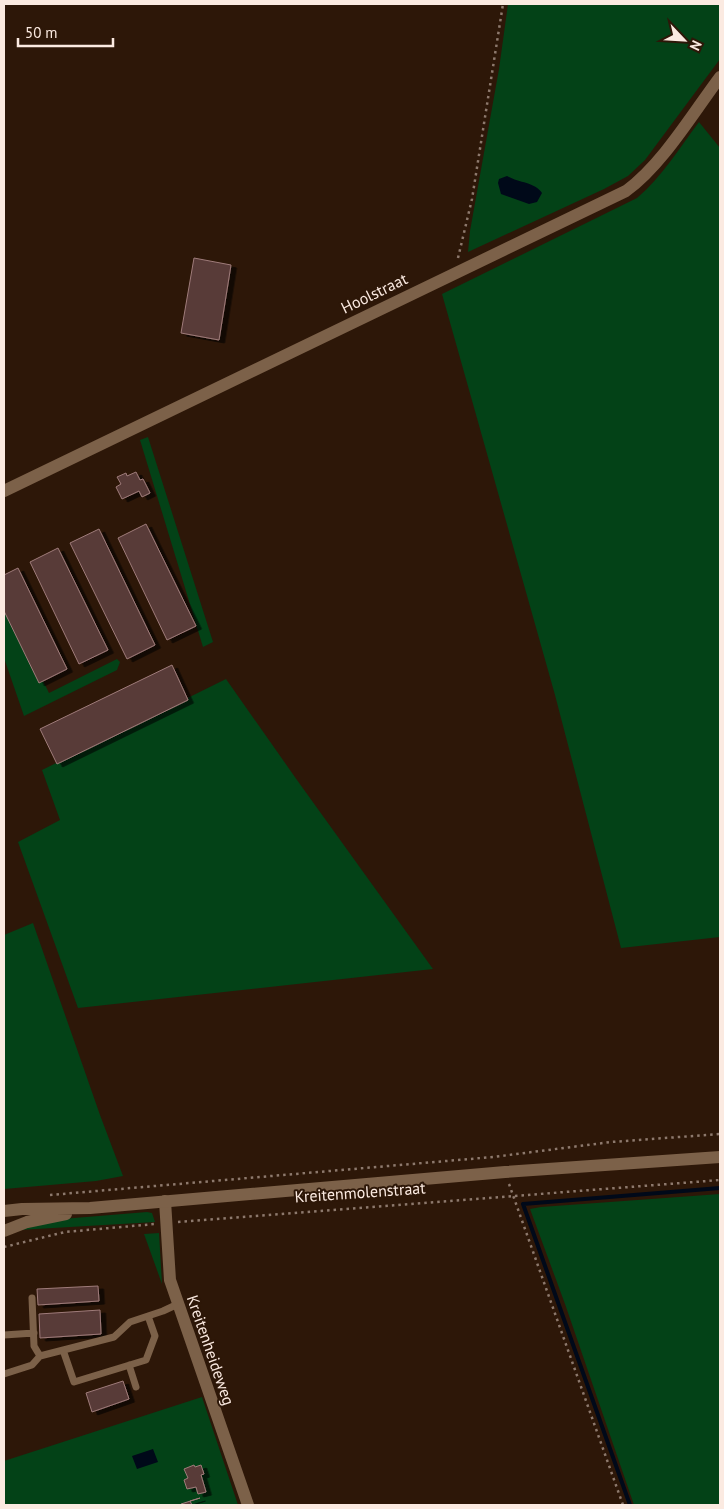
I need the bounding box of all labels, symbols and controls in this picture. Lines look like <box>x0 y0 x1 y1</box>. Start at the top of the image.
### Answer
scale bar <box>18 15 112 47</box>
north arrow <box>659 15 709 65</box>
text: 50 m <box>25 23 58 42</box>
text: N <box>686 38 706 53</box>
street label: Hoolstraat <box>337 268 411 318</box>
street label: Kreitenmolenstraat <box>294 1177 427 1207</box>
street label: Kreitenheideweg <box>183 1292 239 1408</box>

